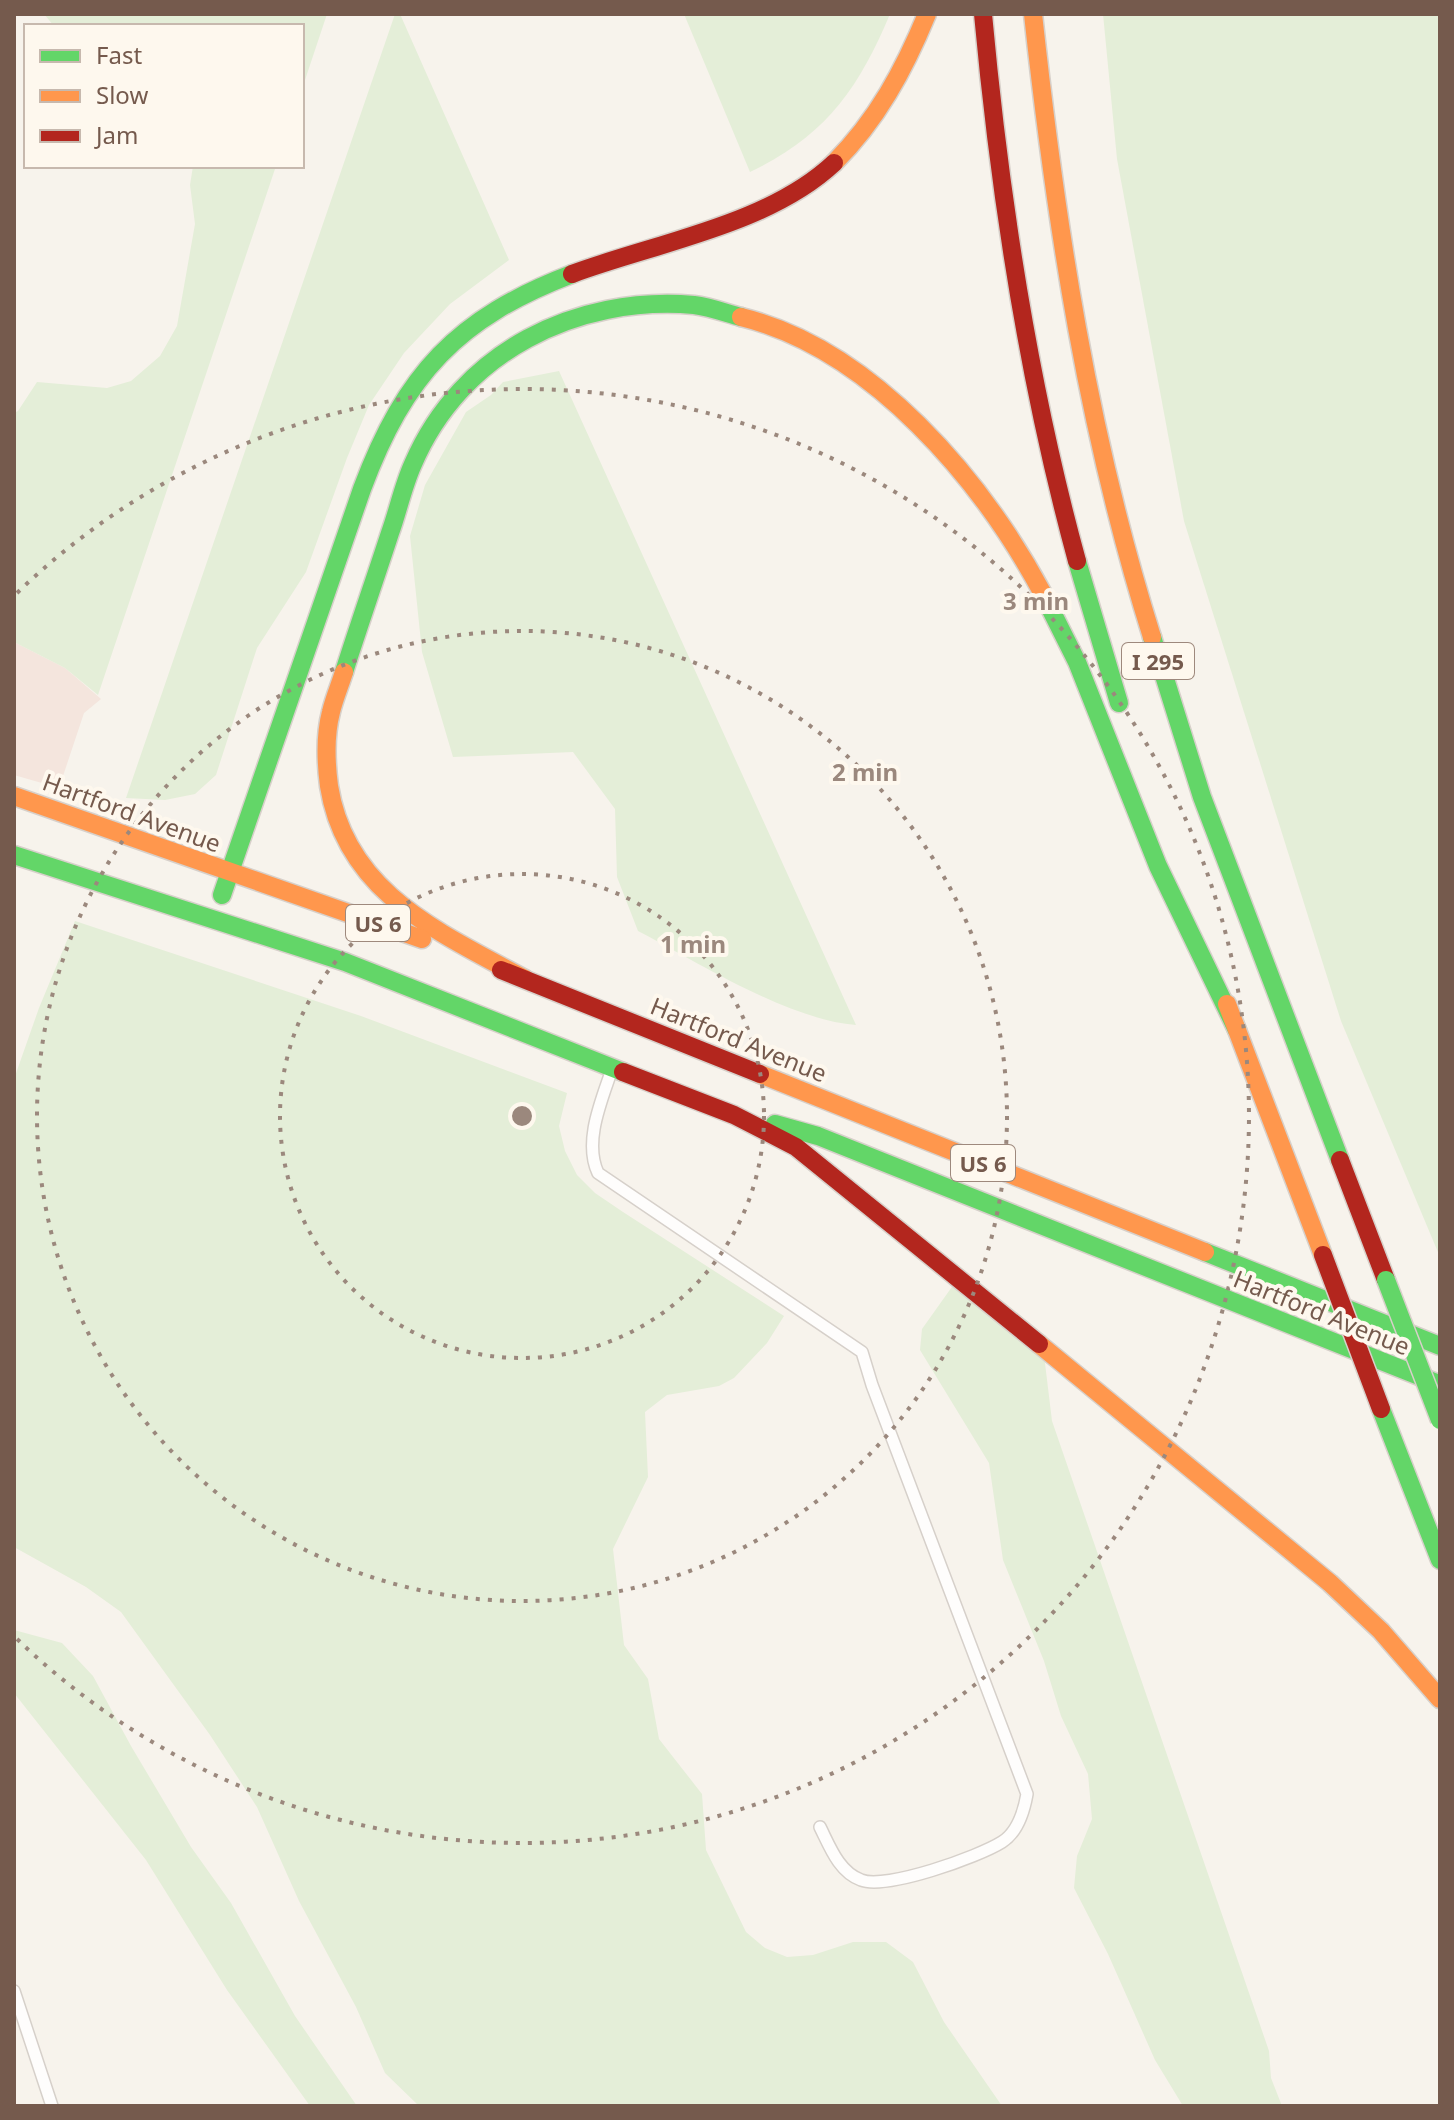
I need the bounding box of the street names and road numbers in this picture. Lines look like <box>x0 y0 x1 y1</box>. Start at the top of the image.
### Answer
road number: I 295 <box>1122 643 1194 679</box>
street label: Hartford Avenue <box>38 764 226 860</box>
road number: US 6 <box>346 905 410 941</box>
street label: Hartford Avenue <box>646 989 832 1089</box>
road number: US 6 <box>951 1145 1015 1181</box>
street label: Hartford Avenue <box>1229 1262 1415 1362</box>

